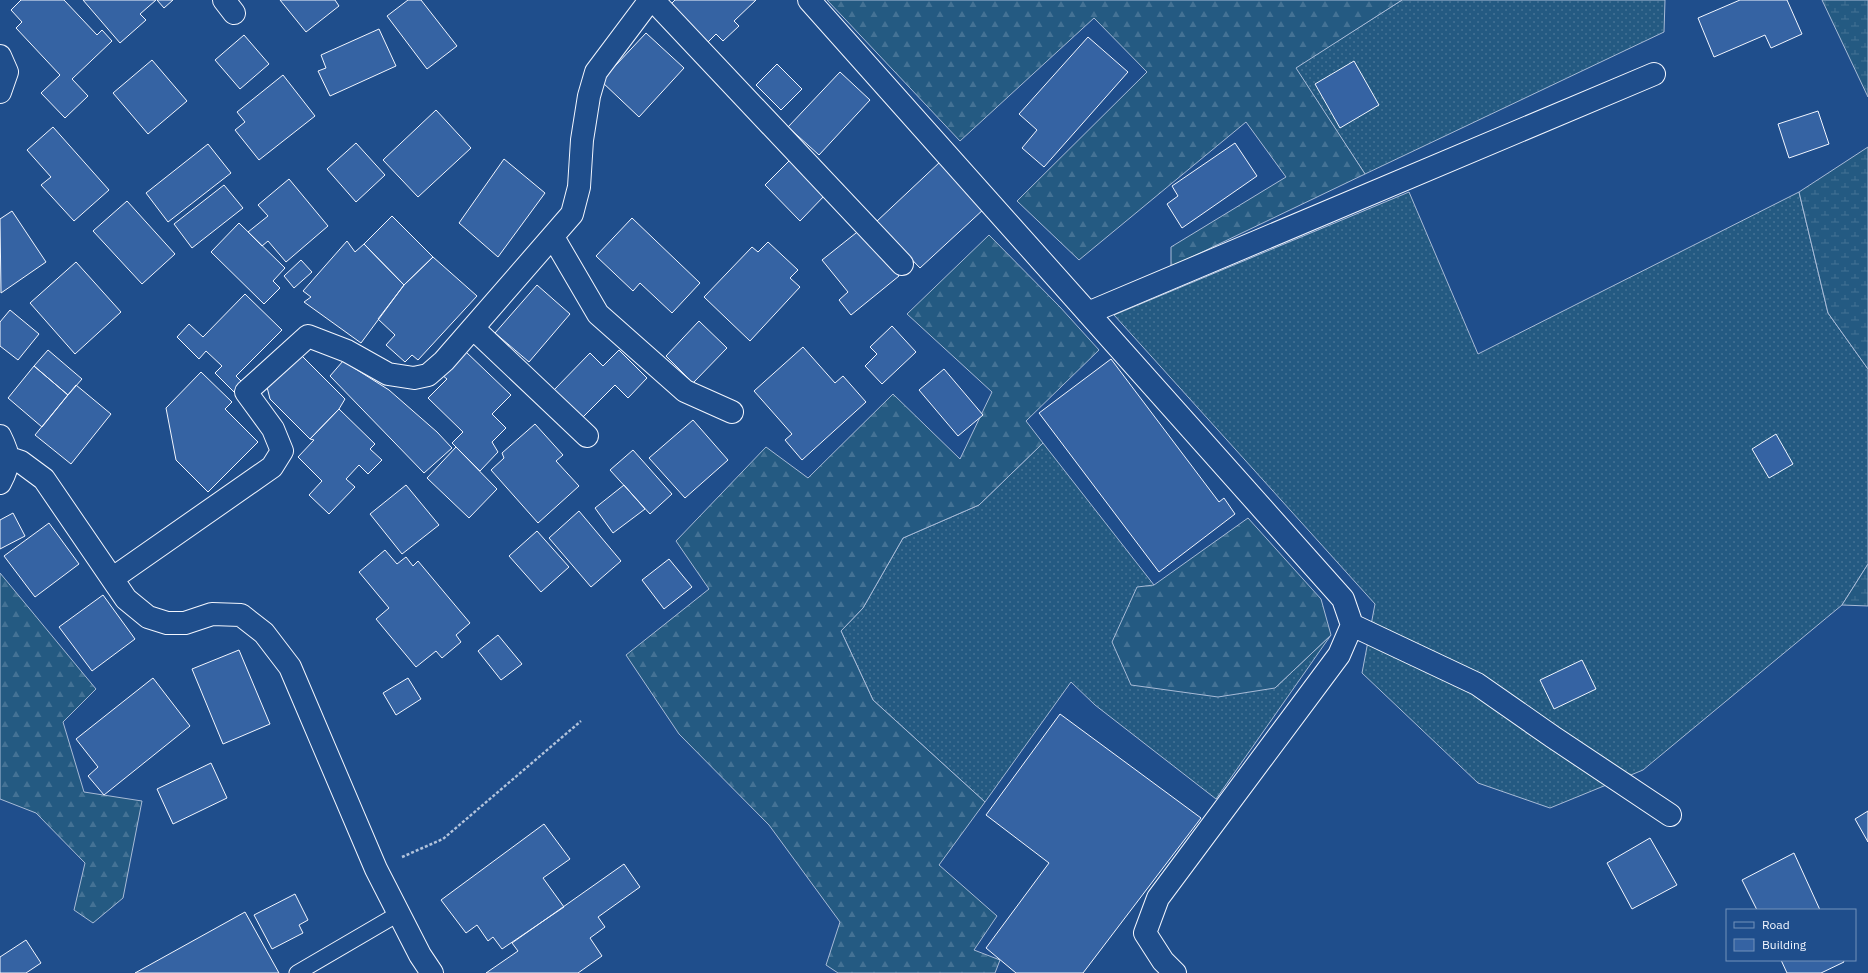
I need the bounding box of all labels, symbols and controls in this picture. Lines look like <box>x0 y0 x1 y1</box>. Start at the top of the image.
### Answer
legend <box>1726 909 1856 961</box>
text: Road <box>1762 917 1790 932</box>
text: Building <box>1762 937 1807 952</box>

